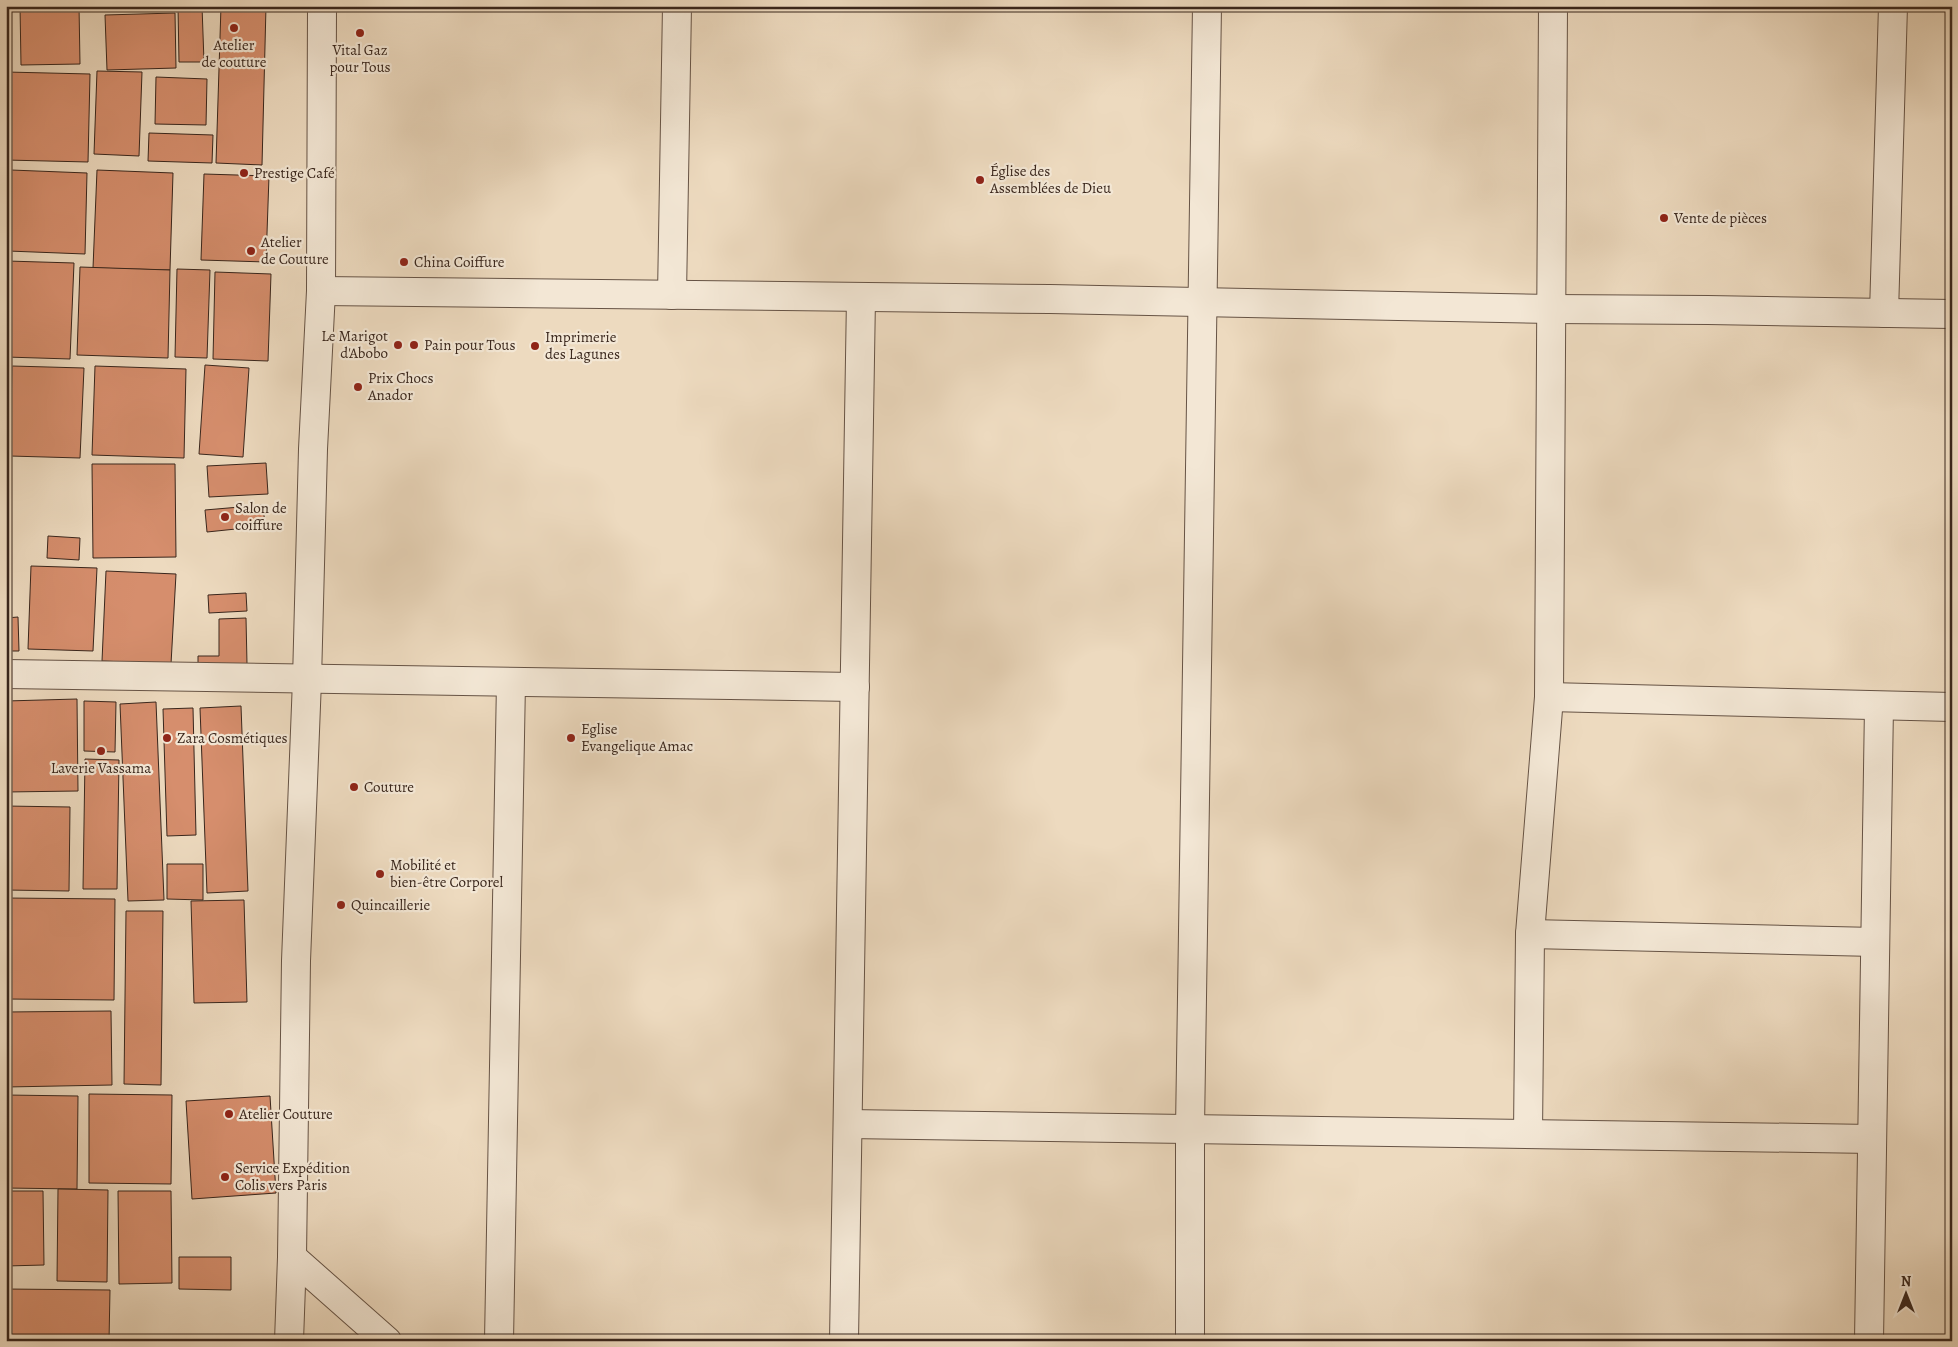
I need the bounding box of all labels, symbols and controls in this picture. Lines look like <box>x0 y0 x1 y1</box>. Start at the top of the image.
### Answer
marker: Atelier de couture <box>228 22 240 34</box>
marker: Vital Gaz pour Tous <box>354 27 366 39</box>
place label: Atelier de couture <box>202 35 267 72</box>
place label: Vital Gaz pour Tous <box>329 40 391 77</box>
place label: Église des Assemblées de Dieu <box>989 161 1112 198</box>
place label: Prestige Café <box>254 163 335 183</box>
marker: Prestige Café <box>238 167 250 179</box>
marker: Église des Assemblées de Dieu <box>974 174 986 186</box>
place label: Vente de pièces <box>1673 208 1767 228</box>
marker: Vente de pièces <box>1658 212 1670 224</box>
place label: Atelier de Couture <box>260 232 329 269</box>
marker: Atelier de Couture <box>245 245 257 257</box>
place label: China Coiffure <box>414 252 505 272</box>
marker: China Coiffure <box>398 256 410 268</box>
place label: Le Marigot d'Abobo <box>321 326 388 363</box>
place label: Imprimerie des Lagunes <box>545 327 620 364</box>
place label: Pain pour Tous <box>424 335 516 355</box>
marker: Le Marigot d'Abobo <box>392 339 404 351</box>
marker: Pain pour Tous <box>408 339 420 351</box>
marker: Imprimerie des Lagunes <box>529 340 541 352</box>
place label: Prix Chocs Anador <box>367 368 433 405</box>
marker: Prix Chocs Anador <box>352 381 364 393</box>
place label: Salon de coiffure <box>235 498 287 535</box>
marker: Salon de coiffure <box>219 511 231 523</box>
place label: Eglise Evangelique Amac <box>581 719 693 756</box>
place label: Zara Cosmétiques <box>177 728 288 748</box>
marker: Zara Cosmétiques <box>161 732 173 744</box>
marker: Eglise Evangelique Amac <box>565 732 577 744</box>
marker: Laverie Vassama <box>95 745 107 757</box>
place label: Laverie Vassama <box>51 758 151 778</box>
place label: Couture <box>364 777 414 797</box>
marker: Couture <box>348 781 360 793</box>
place label: Mobilité et bien-être Corporel <box>390 855 503 892</box>
marker: Mobilité et bien-être Corporel <box>374 868 386 880</box>
place label: Quincaillerie <box>351 895 430 915</box>
marker: Quincaillerie <box>335 899 347 911</box>
place label: Atelier Couture <box>238 1104 333 1124</box>
marker: Atelier Couture <box>223 1108 235 1120</box>
place label: Service Expédition Colis vers Paris <box>235 1158 350 1195</box>
marker: Service Expédition Colis vers Paris <box>219 1171 231 1183</box>
north arrow <box>1880 1270 1930 1320</box>
text: N <box>1901 1272 1911 1291</box>

